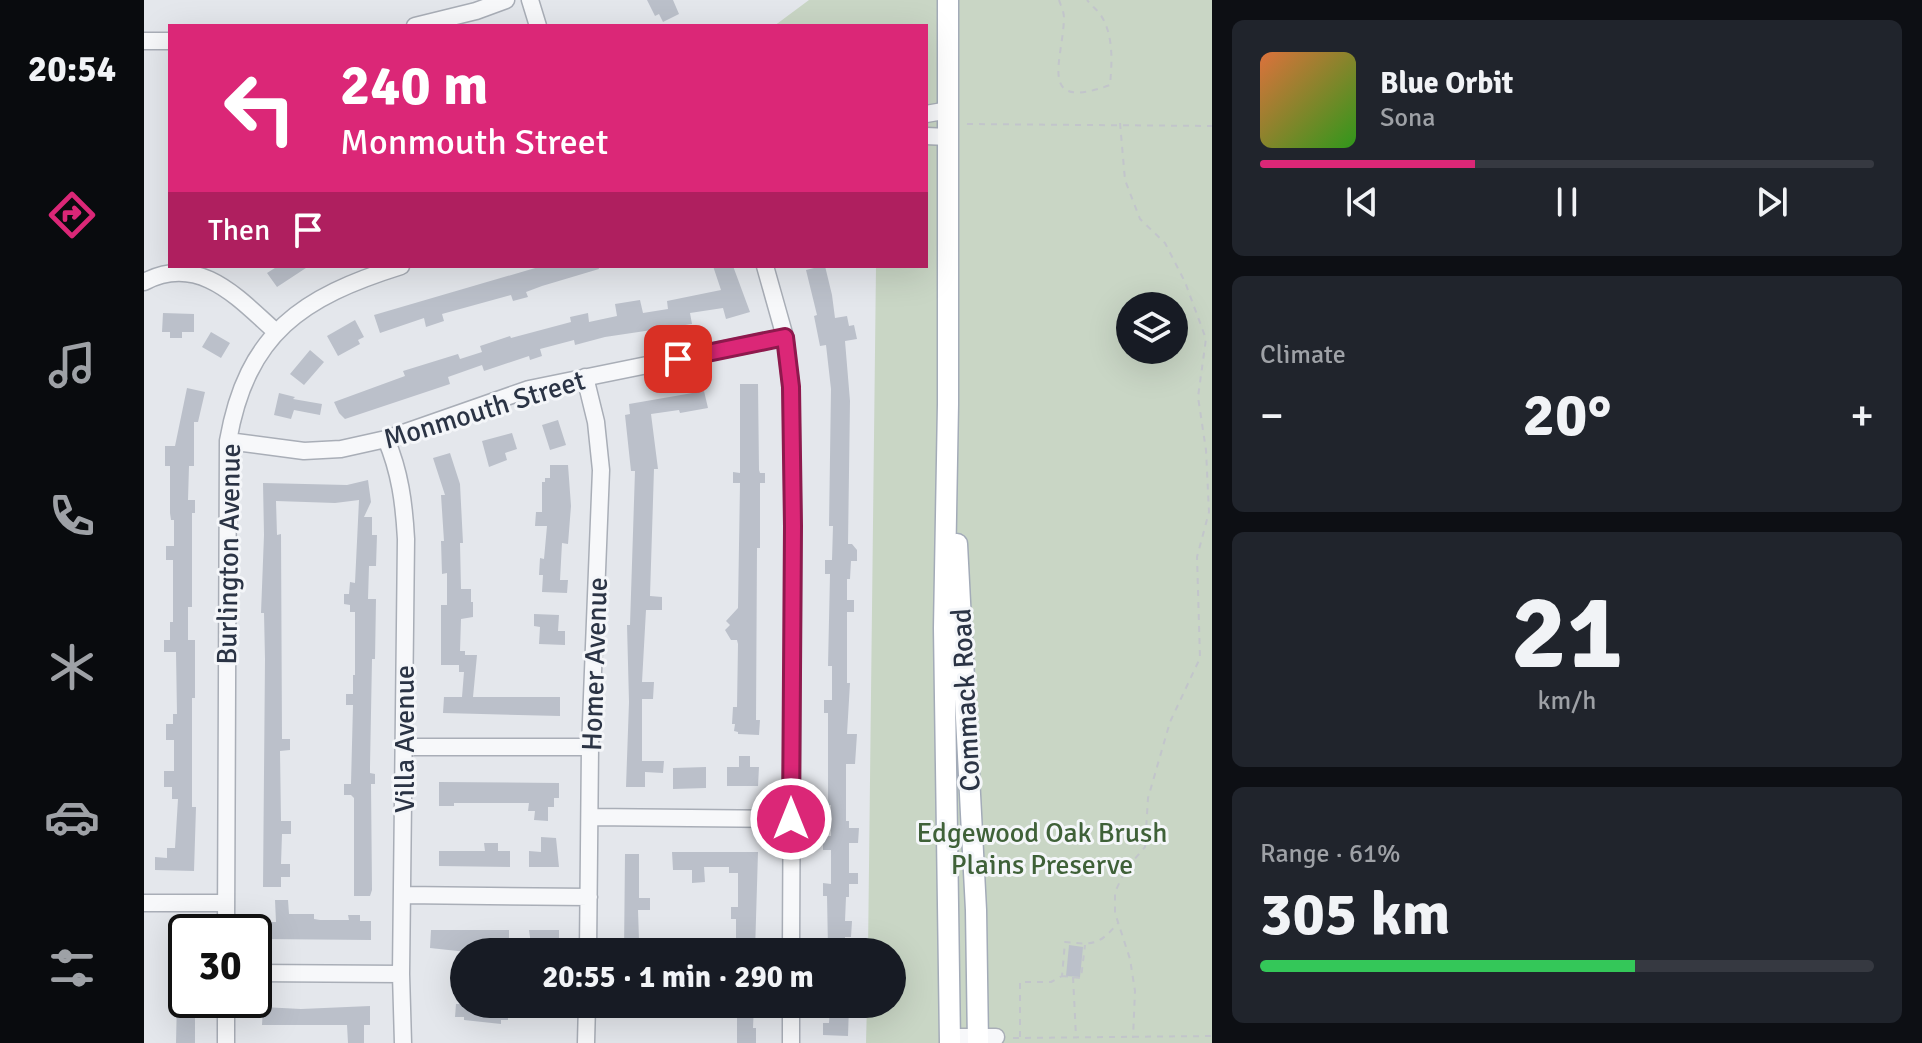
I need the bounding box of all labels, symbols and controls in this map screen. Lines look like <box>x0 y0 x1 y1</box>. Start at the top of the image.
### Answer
text: 20:54 <box>28 47 116 92</box>
text: 240 m <box>340 51 488 120</box>
icon: left <box>208 56 312 160</box>
text: Blue Orbit <box>1380 65 1513 102</box>
text: Sona <box>1380 102 1435 134</box>
text: Monmouth Street <box>340 120 608 165</box>
icon: previous <box>1340 180 1384 224</box>
icon: pause <box>1545 180 1589 224</box>
icon: next <box>1750 180 1794 224</box>
icon: directions <box>44 187 100 243</box>
icon: arrive <box>286 208 330 252</box>
text: Then <box>208 212 270 249</box>
map controls <box>1116 292 1188 364</box>
button: layers <box>1116 292 1188 364</box>
pin <box>644 325 712 393</box>
icon: music <box>44 337 100 393</box>
icon: arrive <box>656 337 700 381</box>
text: Climate <box>1260 339 1346 371</box>
street label: Monmouth Street <box>379 363 589 457</box>
text: 20° <box>1523 379 1611 453</box>
text: − <box>1260 389 1284 443</box>
text: + <box>1850 389 1874 443</box>
street label: Burlington Avenue <box>210 443 248 665</box>
icon: phone <box>44 488 100 544</box>
text: 21 <box>1511 569 1623 697</box>
street label: Homer Avenue <box>575 577 615 751</box>
street label: Commack Road <box>944 608 988 792</box>
icon: climate <box>44 639 100 695</box>
street label: Villa Avenue <box>388 665 422 813</box>
text: km/h <box>1538 685 1596 717</box>
position arrow <box>749 777 833 861</box>
icon: car <box>44 789 100 845</box>
park label: Edgewood Oak Brush Plains Preserve <box>917 816 1167 882</box>
text: Range · 61% <box>1260 838 1401 870</box>
text: 305 km <box>1260 878 1450 952</box>
speed limit sign: 30 <box>168 914 272 1018</box>
icon: filters <box>44 940 100 996</box>
text: 20:55 · 1 min · 290 m <box>542 959 814 996</box>

